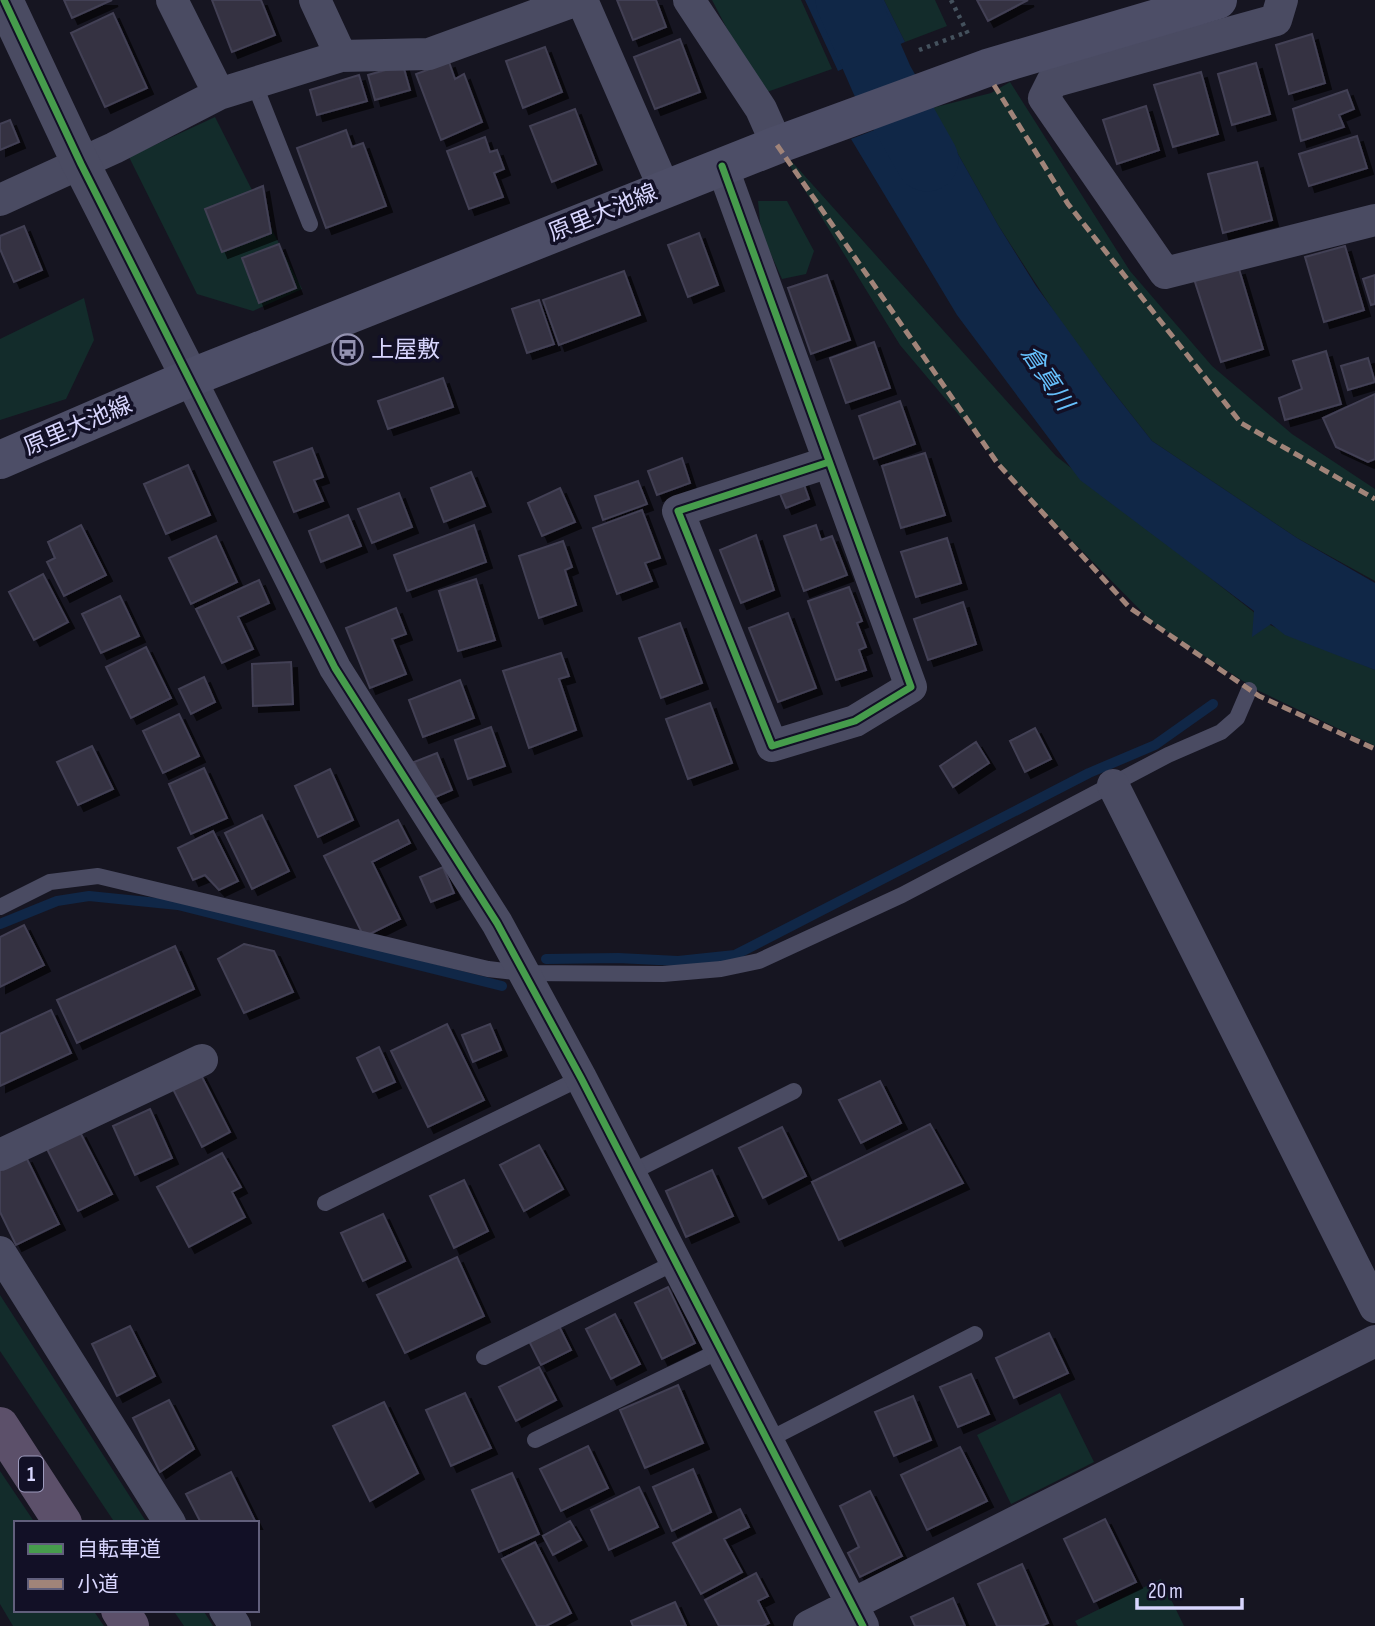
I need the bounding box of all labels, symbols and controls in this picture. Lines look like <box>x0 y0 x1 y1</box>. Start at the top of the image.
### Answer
street label: 原里大池線 <box>544 178 662 248</box>
bus stop icon: 上屋敷 <box>331 333 365 367</box>
place label: 上屋敷 <box>371 336 440 364</box>
water label: 倉真川 <box>1015 340 1081 418</box>
street label: 原里大池線 <box>20 391 136 461</box>
road number: 1 <box>19 1456 43 1492</box>
legend <box>14 1521 259 1612</box>
text: 自転車道 <box>77 1537 161 1562</box>
scale bar <box>1137 1566 1242 1610</box>
text: 小道 <box>77 1572 119 1597</box>
text: 20 m <box>1148 1579 1183 1604</box>

